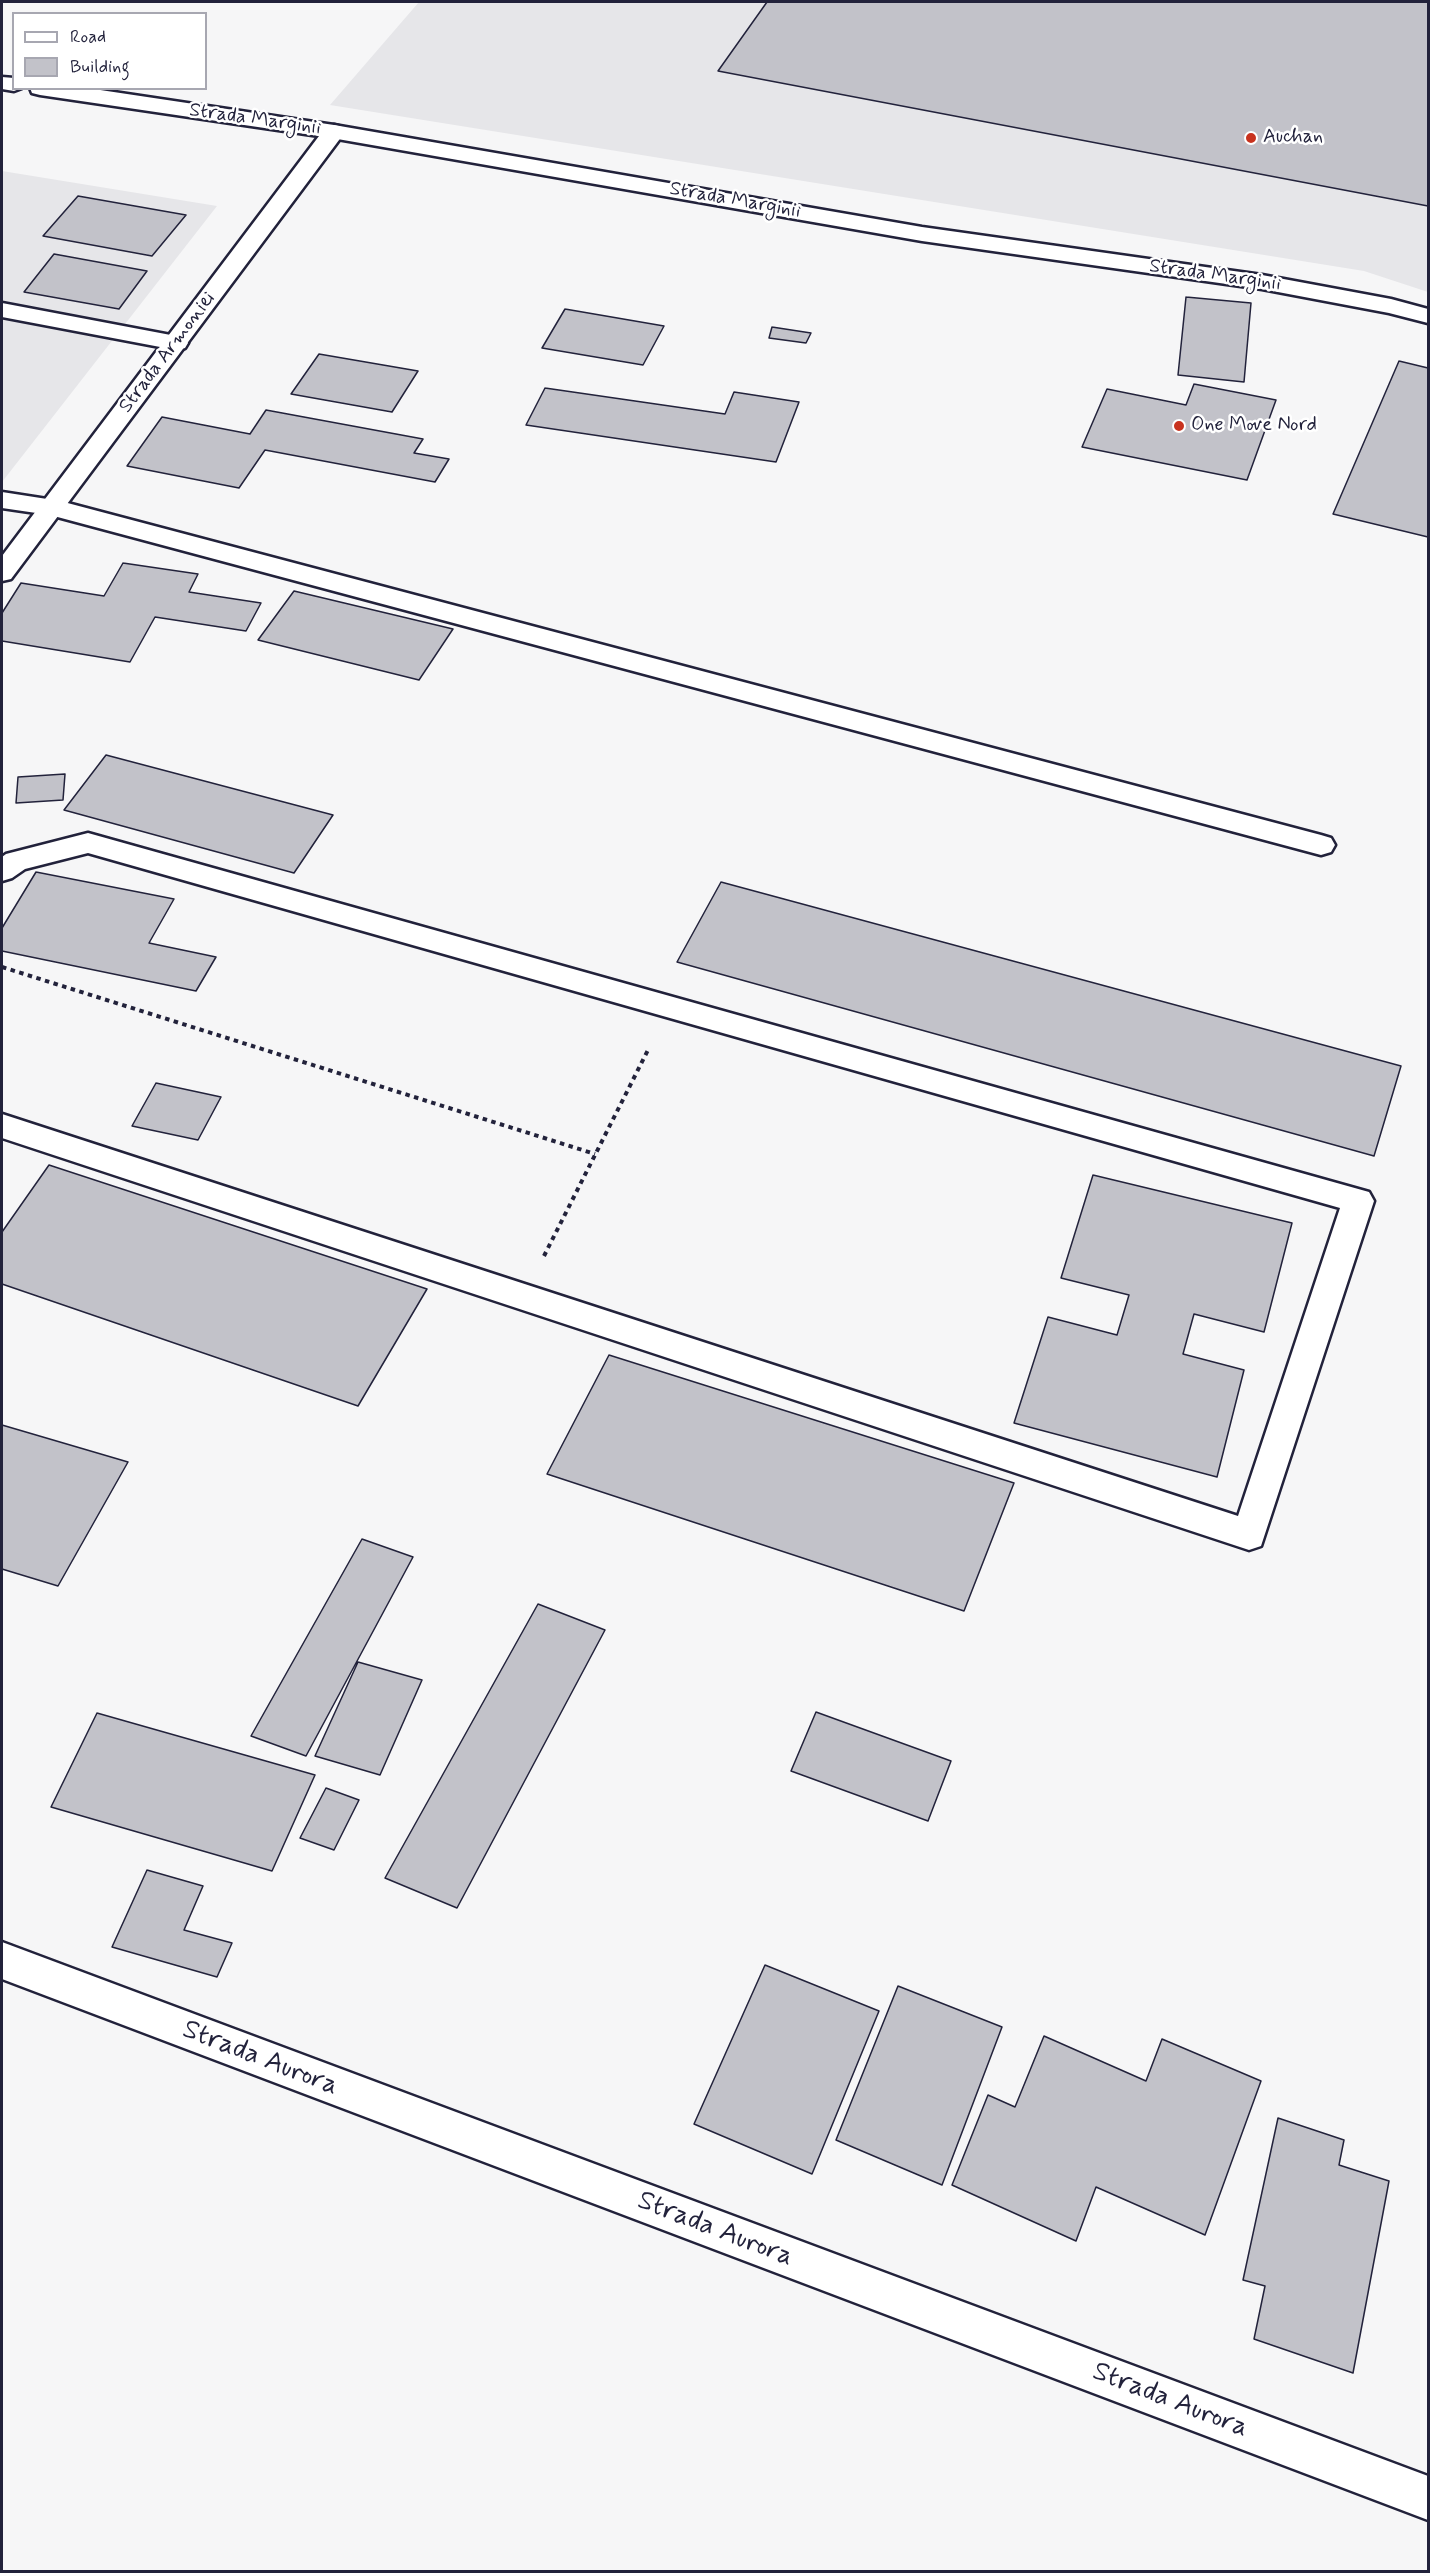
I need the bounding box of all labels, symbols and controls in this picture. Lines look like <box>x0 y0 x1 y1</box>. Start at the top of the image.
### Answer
legend <box>12 12 207 90</box>
text: Road <box>70 25 106 49</box>
text: Building <box>70 55 130 79</box>
street label: Strada Marginii <box>188 99 322 141</box>
place label: Auchan <box>1263 126 1323 150</box>
marker: Auchan <box>1244 131 1258 145</box>
street label: Strada Marginii <box>668 178 802 224</box>
street label: Strada Marginii <box>1148 255 1282 297</box>
street label: Strada Armoniei <box>115 288 221 418</box>
place label: One Move Nord <box>1191 414 1317 438</box>
marker: One Move Nord <box>1172 419 1186 433</box>
street label: Strada Aurora <box>177 2014 343 2104</box>
street label: Strada Aurora <box>632 2185 798 2275</box>
street label: Strada Aurora <box>1087 2356 1253 2446</box>

